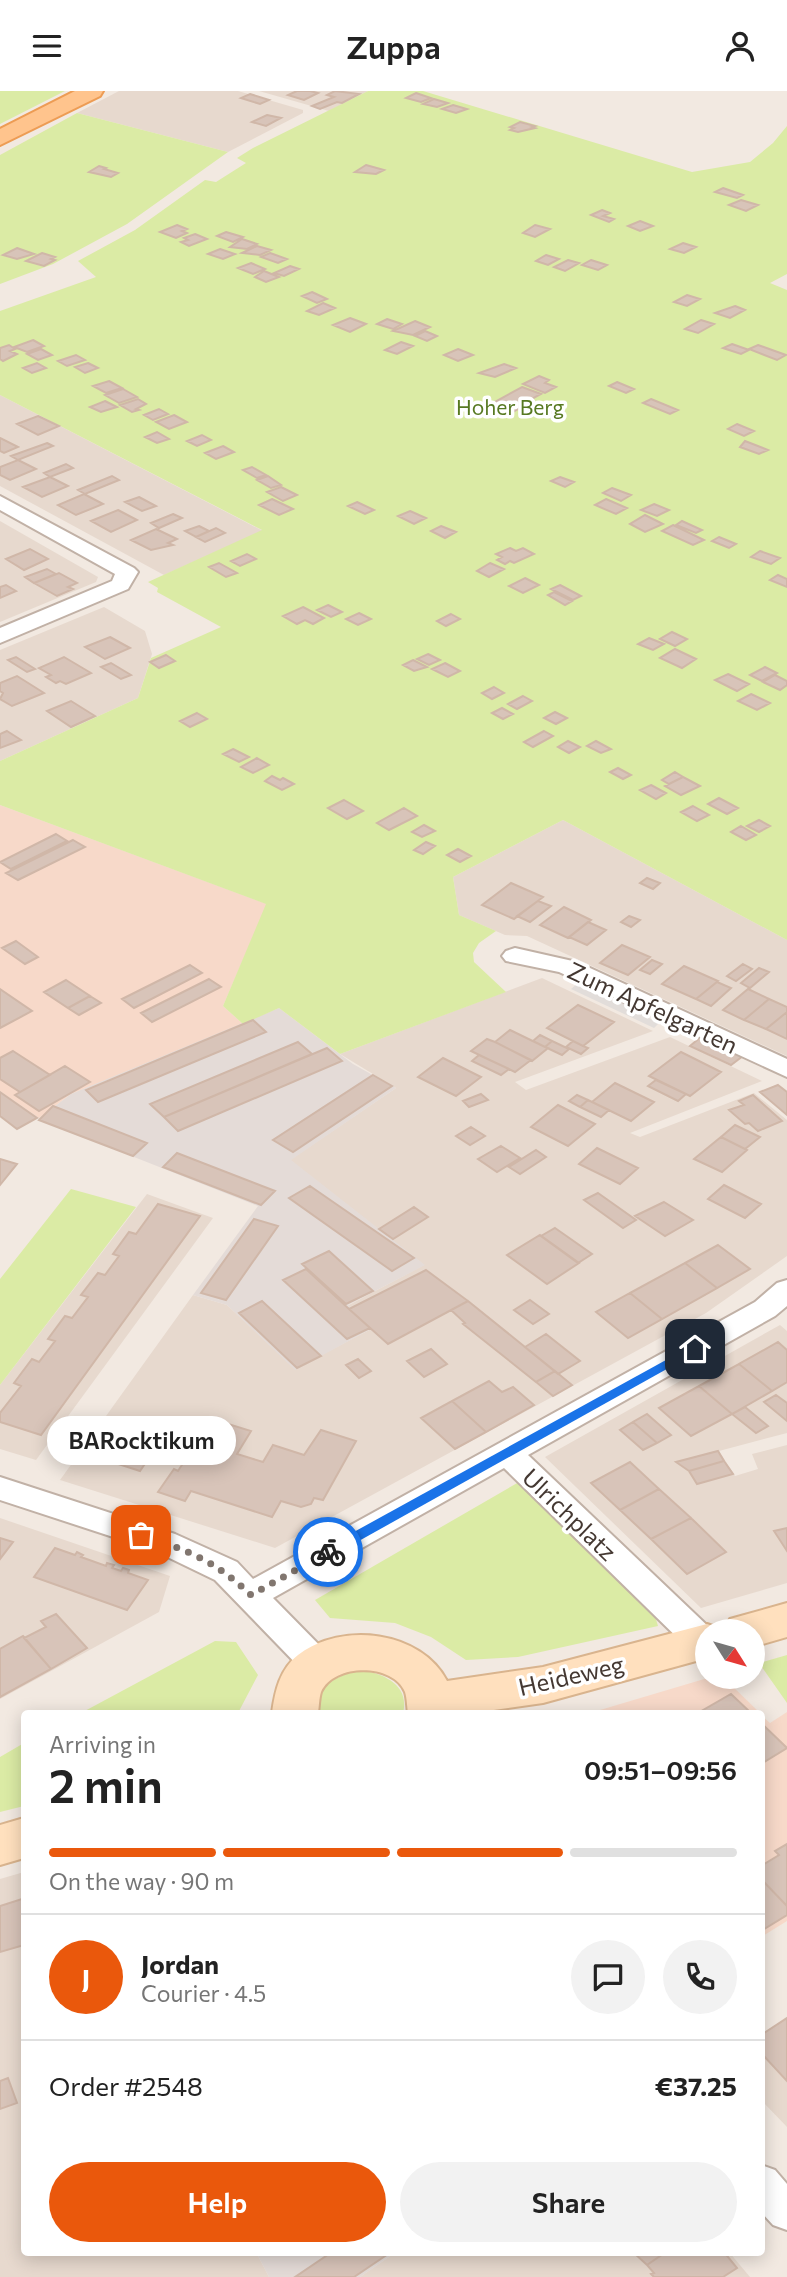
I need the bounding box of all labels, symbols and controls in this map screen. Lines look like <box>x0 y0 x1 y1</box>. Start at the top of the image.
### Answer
text: Zuppa <box>346 26 441 66</box>
icon: menu <box>28 27 66 65</box>
icon: person <box>721 27 759 65</box>
park label: Hoher Berg <box>456 394 564 419</box>
street label: Zum Apfelgarten <box>563 955 743 1059</box>
pin <box>665 1319 725 1379</box>
icon: home <box>676 1330 714 1368</box>
callout: BARocktikum <box>46 1416 235 1465</box>
text: BARocktikum <box>68 1426 215 1454</box>
street label: Ulrichplatz <box>517 1462 623 1566</box>
pin <box>111 1505 171 1565</box>
icon: bag <box>122 1516 160 1554</box>
courier <box>293 1517 363 1587</box>
icon: bike <box>309 1533 347 1571</box>
north arrow <box>695 1619 765 1689</box>
map controls <box>695 1619 765 1689</box>
street label: Heideweg <box>515 1649 627 1701</box>
text: Arriving in <box>49 1730 156 1758</box>
text: 09:51–09:56 <box>584 1754 737 1785</box>
text: 2 min <box>49 1756 163 1812</box>
text: On the way · 90 m <box>49 1867 234 1895</box>
button: chat <box>571 1940 645 2014</box>
button: phone <box>663 1940 737 2014</box>
text: Jordan <box>141 1948 219 1979</box>
text: J <box>82 1962 90 1993</box>
text: Courier · 4.5 <box>141 1979 266 2007</box>
text: Order #2548 <box>49 2070 203 2101</box>
text: €37.25 <box>655 2070 737 2101</box>
button: Help <box>49 2162 386 2242</box>
button: Share <box>400 2162 737 2242</box>

